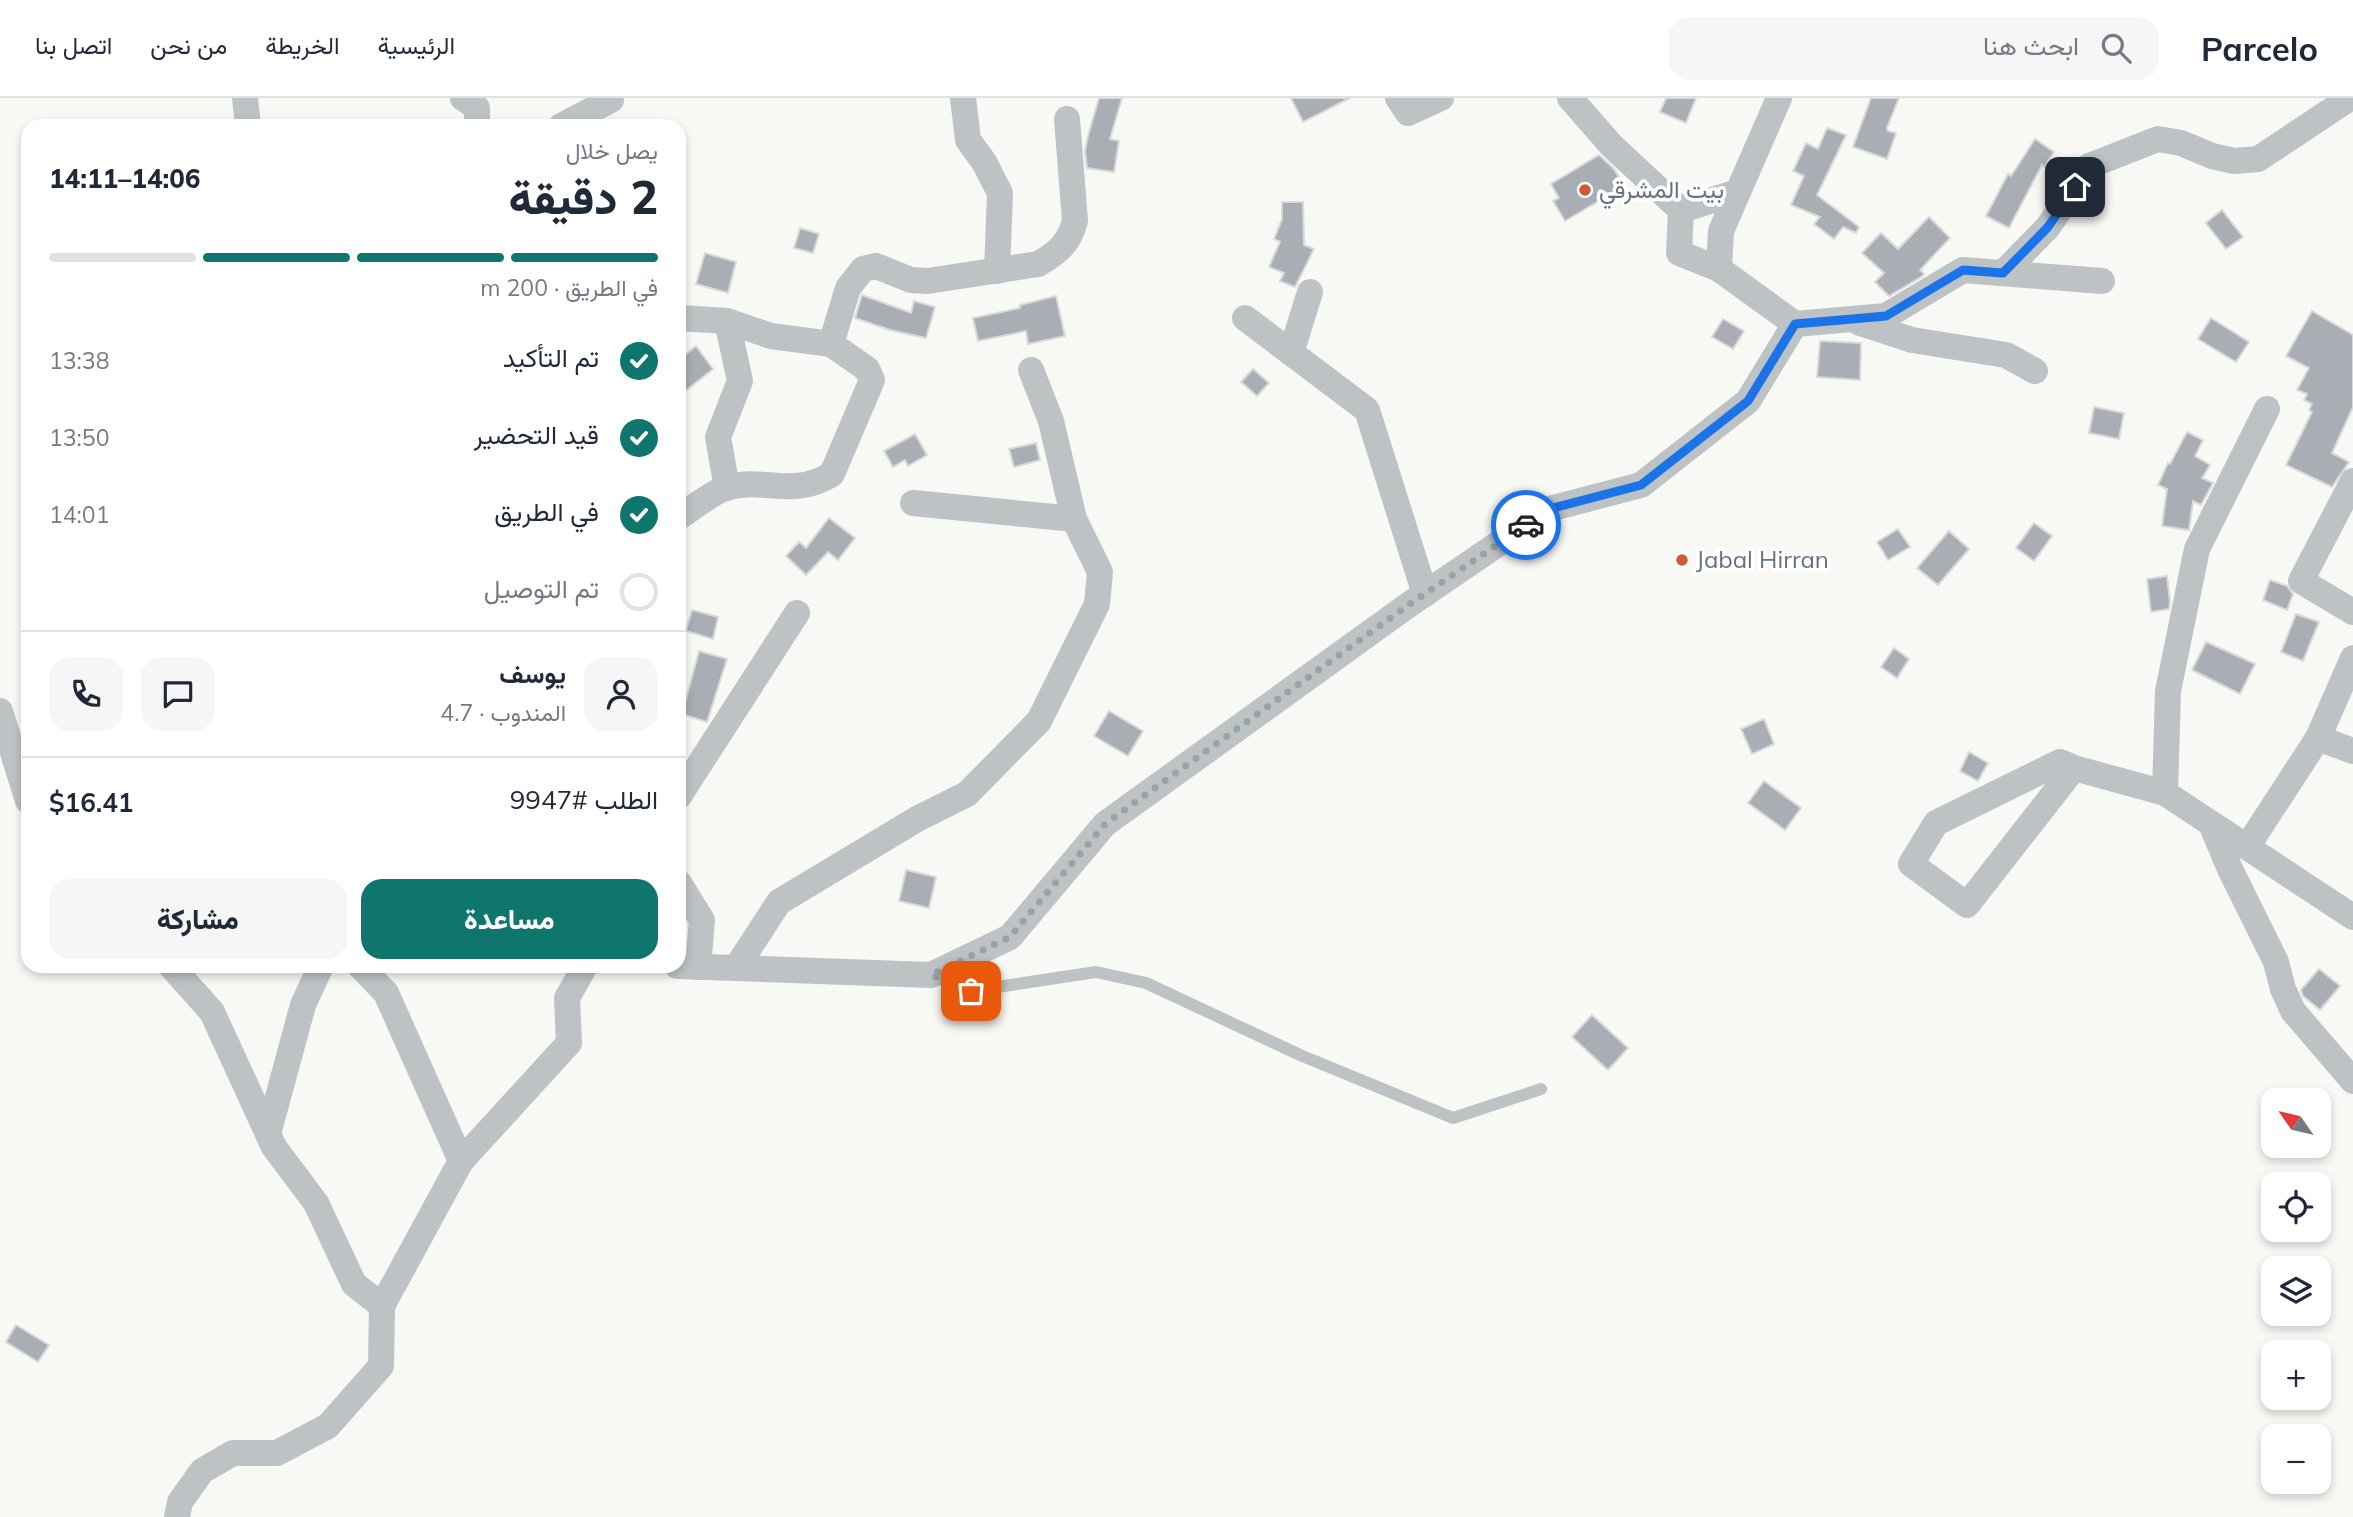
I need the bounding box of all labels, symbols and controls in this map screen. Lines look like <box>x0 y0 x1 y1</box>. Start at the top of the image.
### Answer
search box <box>1669 17 2159 80</box>
text: Parcelo <box>2201 28 2318 69</box>
text: ابحث هنا <box>1983 29 2079 62</box>
icon: search <box>2097 29 2135 67</box>
text: اتصل بنا <box>35 30 112 60</box>
text: من نحن <box>150 30 227 60</box>
text: الخريطة <box>265 30 339 60</box>
text: الرئيسية <box>377 30 455 60</box>
text: يصل خلال <box>566 136 658 165</box>
pin <box>2045 157 2105 217</box>
text: 14:06–14:11 <box>49 162 200 195</box>
text: 2 دقيقة <box>508 168 658 226</box>
icon: home <box>2056 168 2094 206</box>
place label: بيت المشرقي <box>1599 174 1724 209</box>
marker: بيت المشرقي <box>1577 182 1593 198</box>
text: في الطريق · 200 m <box>480 273 658 302</box>
text: تم التأكيد <box>503 341 599 374</box>
icon: check <box>620 342 658 380</box>
text: 13:38 <box>49 346 109 375</box>
text: قيد التحضير <box>474 418 599 451</box>
icon: check <box>620 419 658 457</box>
text: 13:50 <box>49 423 109 452</box>
courier <box>1491 490 1561 560</box>
text: في الطريق <box>494 495 599 528</box>
icon: check <box>620 496 658 534</box>
text: 14:01 <box>49 500 109 529</box>
icon: car <box>1507 506 1545 544</box>
place label: Jabal Hirran <box>1696 544 1829 574</box>
marker: Jabal Hirran <box>1674 552 1690 568</box>
text: تم التوصيل <box>484 572 599 605</box>
button: phone <box>49 657 123 731</box>
button: chat <box>141 657 215 731</box>
text: يوسف <box>499 657 566 690</box>
button: person <box>584 657 658 731</box>
text: المندوب · 4.7 <box>440 698 566 727</box>
text: الطلب #9947 <box>510 783 658 816</box>
text: $16.41 <box>49 786 133 819</box>
button: مشاركة <box>49 879 347 959</box>
button: مساعدة <box>361 879 658 959</box>
pin <box>941 961 1001 1021</box>
icon: bag <box>952 972 990 1010</box>
north arrow <box>2261 1088 2331 1158</box>
map controls <box>2261 1088 2331 1494</box>
button: locate <box>2261 1172 2331 1242</box>
button: layers <box>2261 1256 2331 1326</box>
button: + <box>2261 1340 2331 1410</box>
button: − <box>2261 1424 2331 1494</box>

